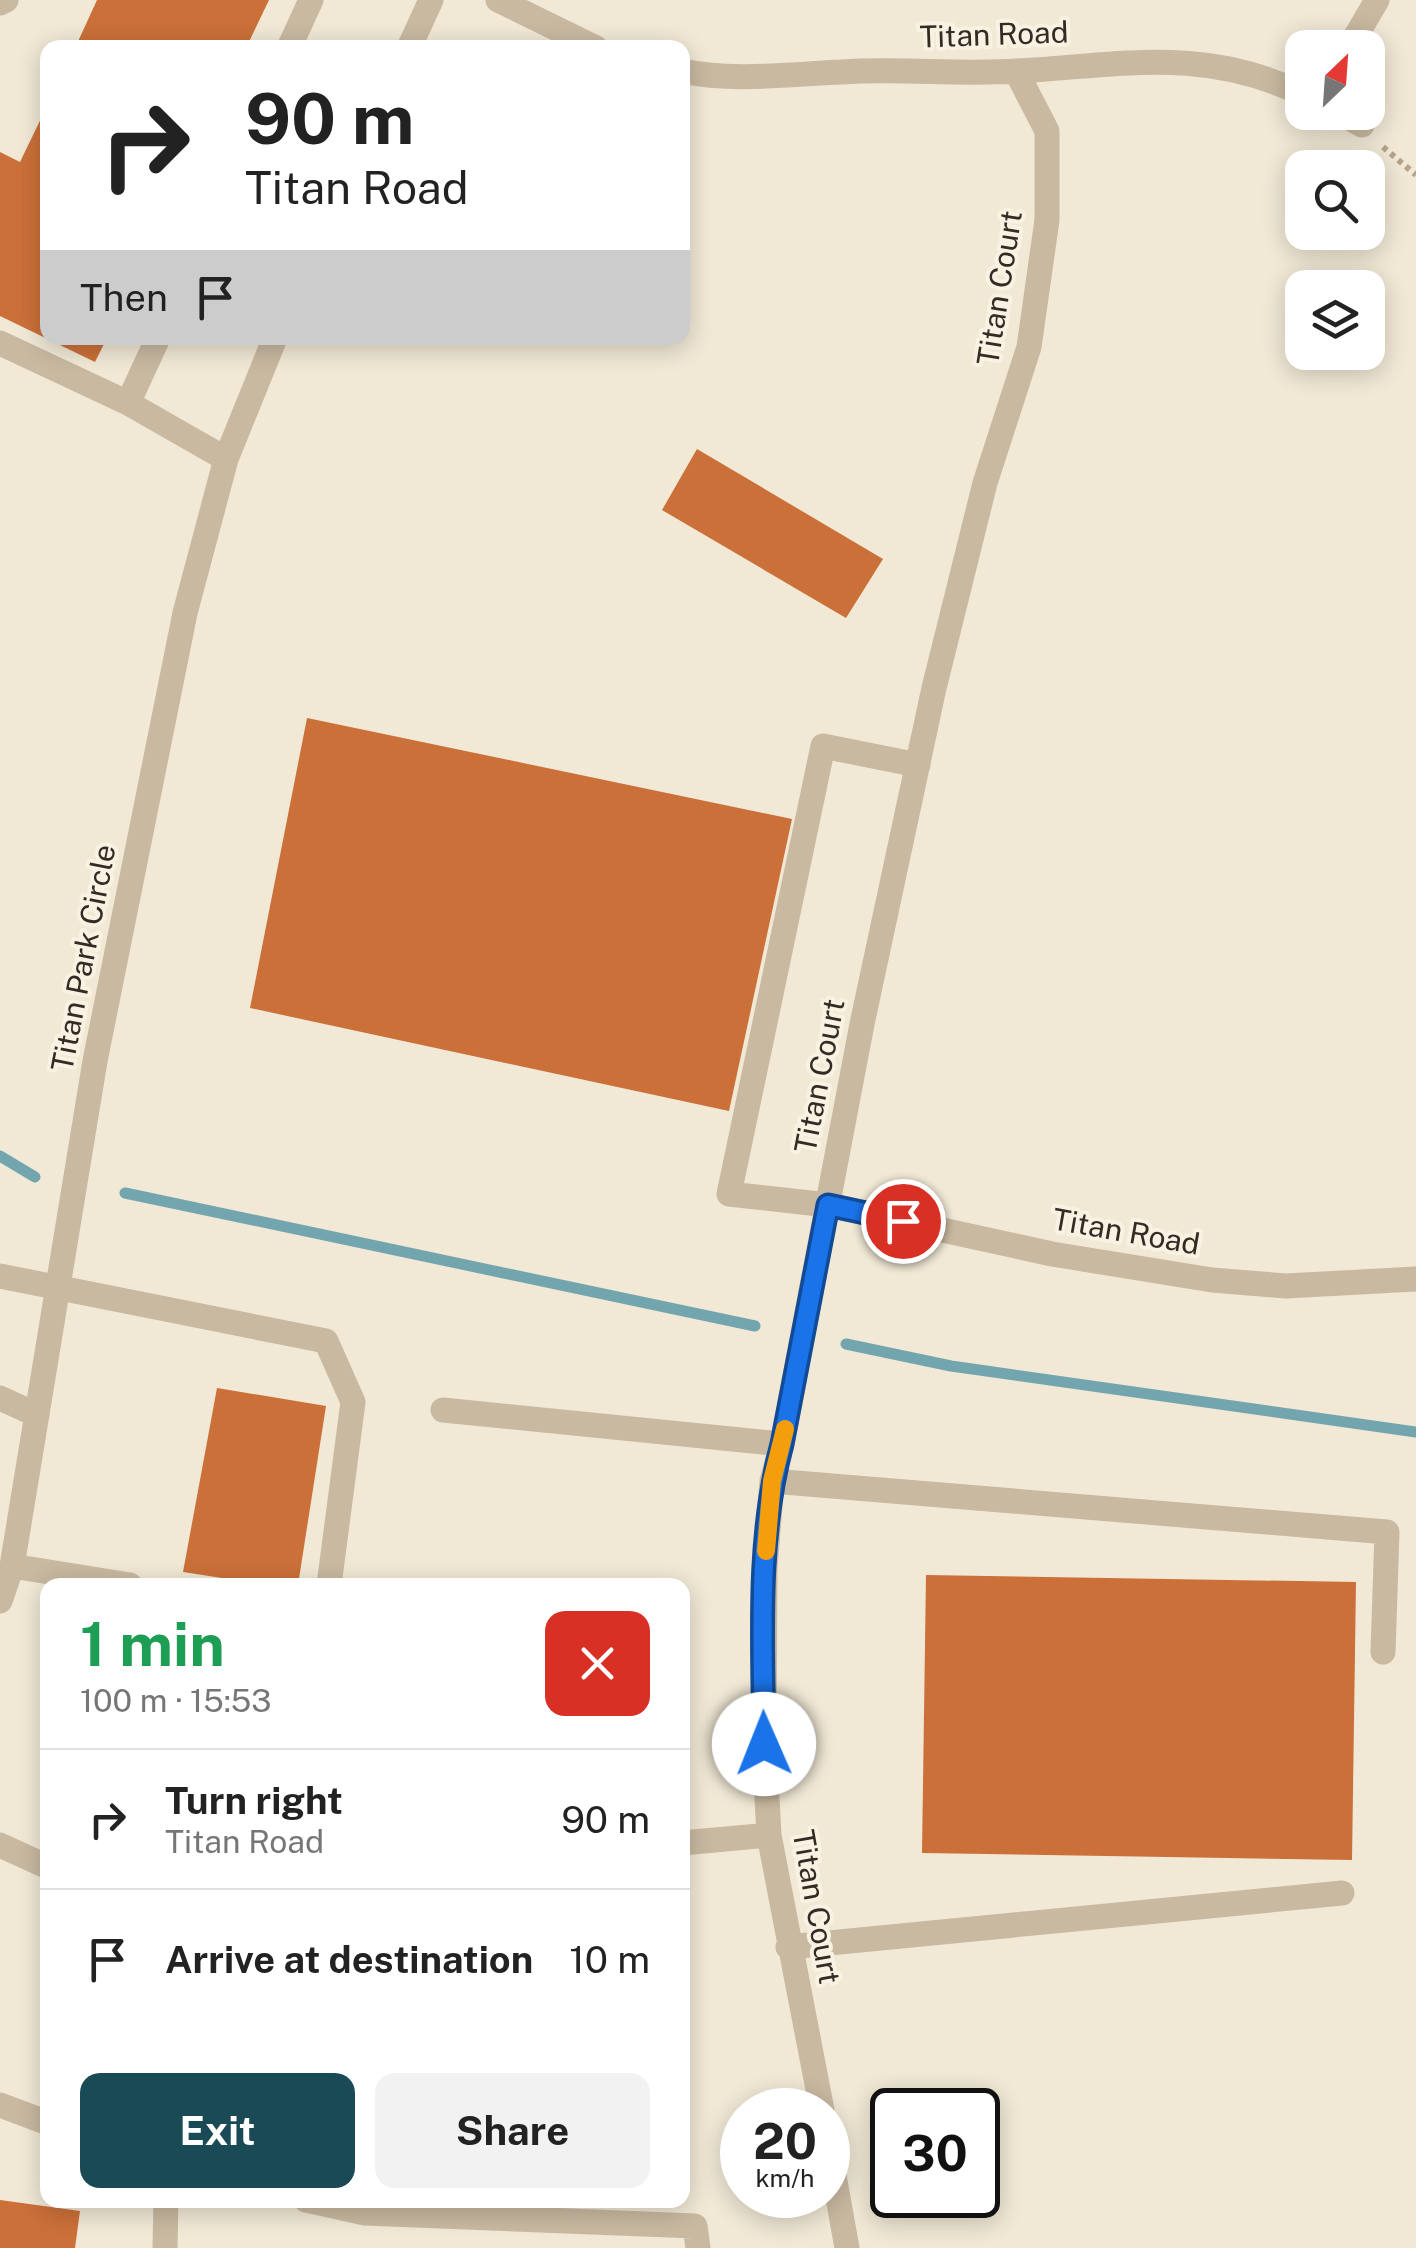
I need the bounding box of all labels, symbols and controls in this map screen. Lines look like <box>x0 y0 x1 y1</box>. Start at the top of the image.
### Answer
street label: Titan Road <box>919 13 1069 55</box>
north arrow <box>1285 30 1385 130</box>
map controls <box>1285 30 1385 370</box>
text: 90 m <box>245 77 415 160</box>
icon: right <box>80 80 210 210</box>
button: search <box>1285 150 1385 250</box>
text: Titan Road <box>245 161 469 214</box>
street label: Titan Court <box>969 208 1029 368</box>
icon: arrive <box>188 270 243 325</box>
button: layers <box>1285 270 1385 370</box>
text: Then <box>80 275 168 320</box>
street label: Titan Park Circle <box>43 841 123 1074</box>
street label: Titan Court <box>786 996 852 1156</box>
pin <box>861 1179 946 1264</box>
icon: arrive <box>876 1194 931 1249</box>
street label: Titan Road <box>1050 1200 1203 1262</box>
text: 1 min <box>80 1609 225 1680</box>
button: close <box>545 1611 650 1716</box>
text: 100 m · 15:53 <box>80 1682 272 1719</box>
position arrow <box>712 1692 816 1796</box>
text: Turn right <box>165 1778 343 1823</box>
icon: right <box>80 1792 135 1847</box>
text: 90 m <box>561 1797 650 1842</box>
text: Titan Road <box>165 1823 324 1860</box>
street label: Titan Court <box>786 1827 848 1987</box>
icon: arrive <box>80 1932 135 1987</box>
text: Arrive at destination <box>165 1937 533 1982</box>
text: 10 m <box>569 1937 650 1982</box>
button: Exit <box>80 2073 355 2188</box>
button: Share <box>375 2073 650 2188</box>
speed limit sign: 30 <box>870 2088 1000 2218</box>
text: 20 <box>753 2111 817 2170</box>
text: km/h <box>756 2163 814 2193</box>

